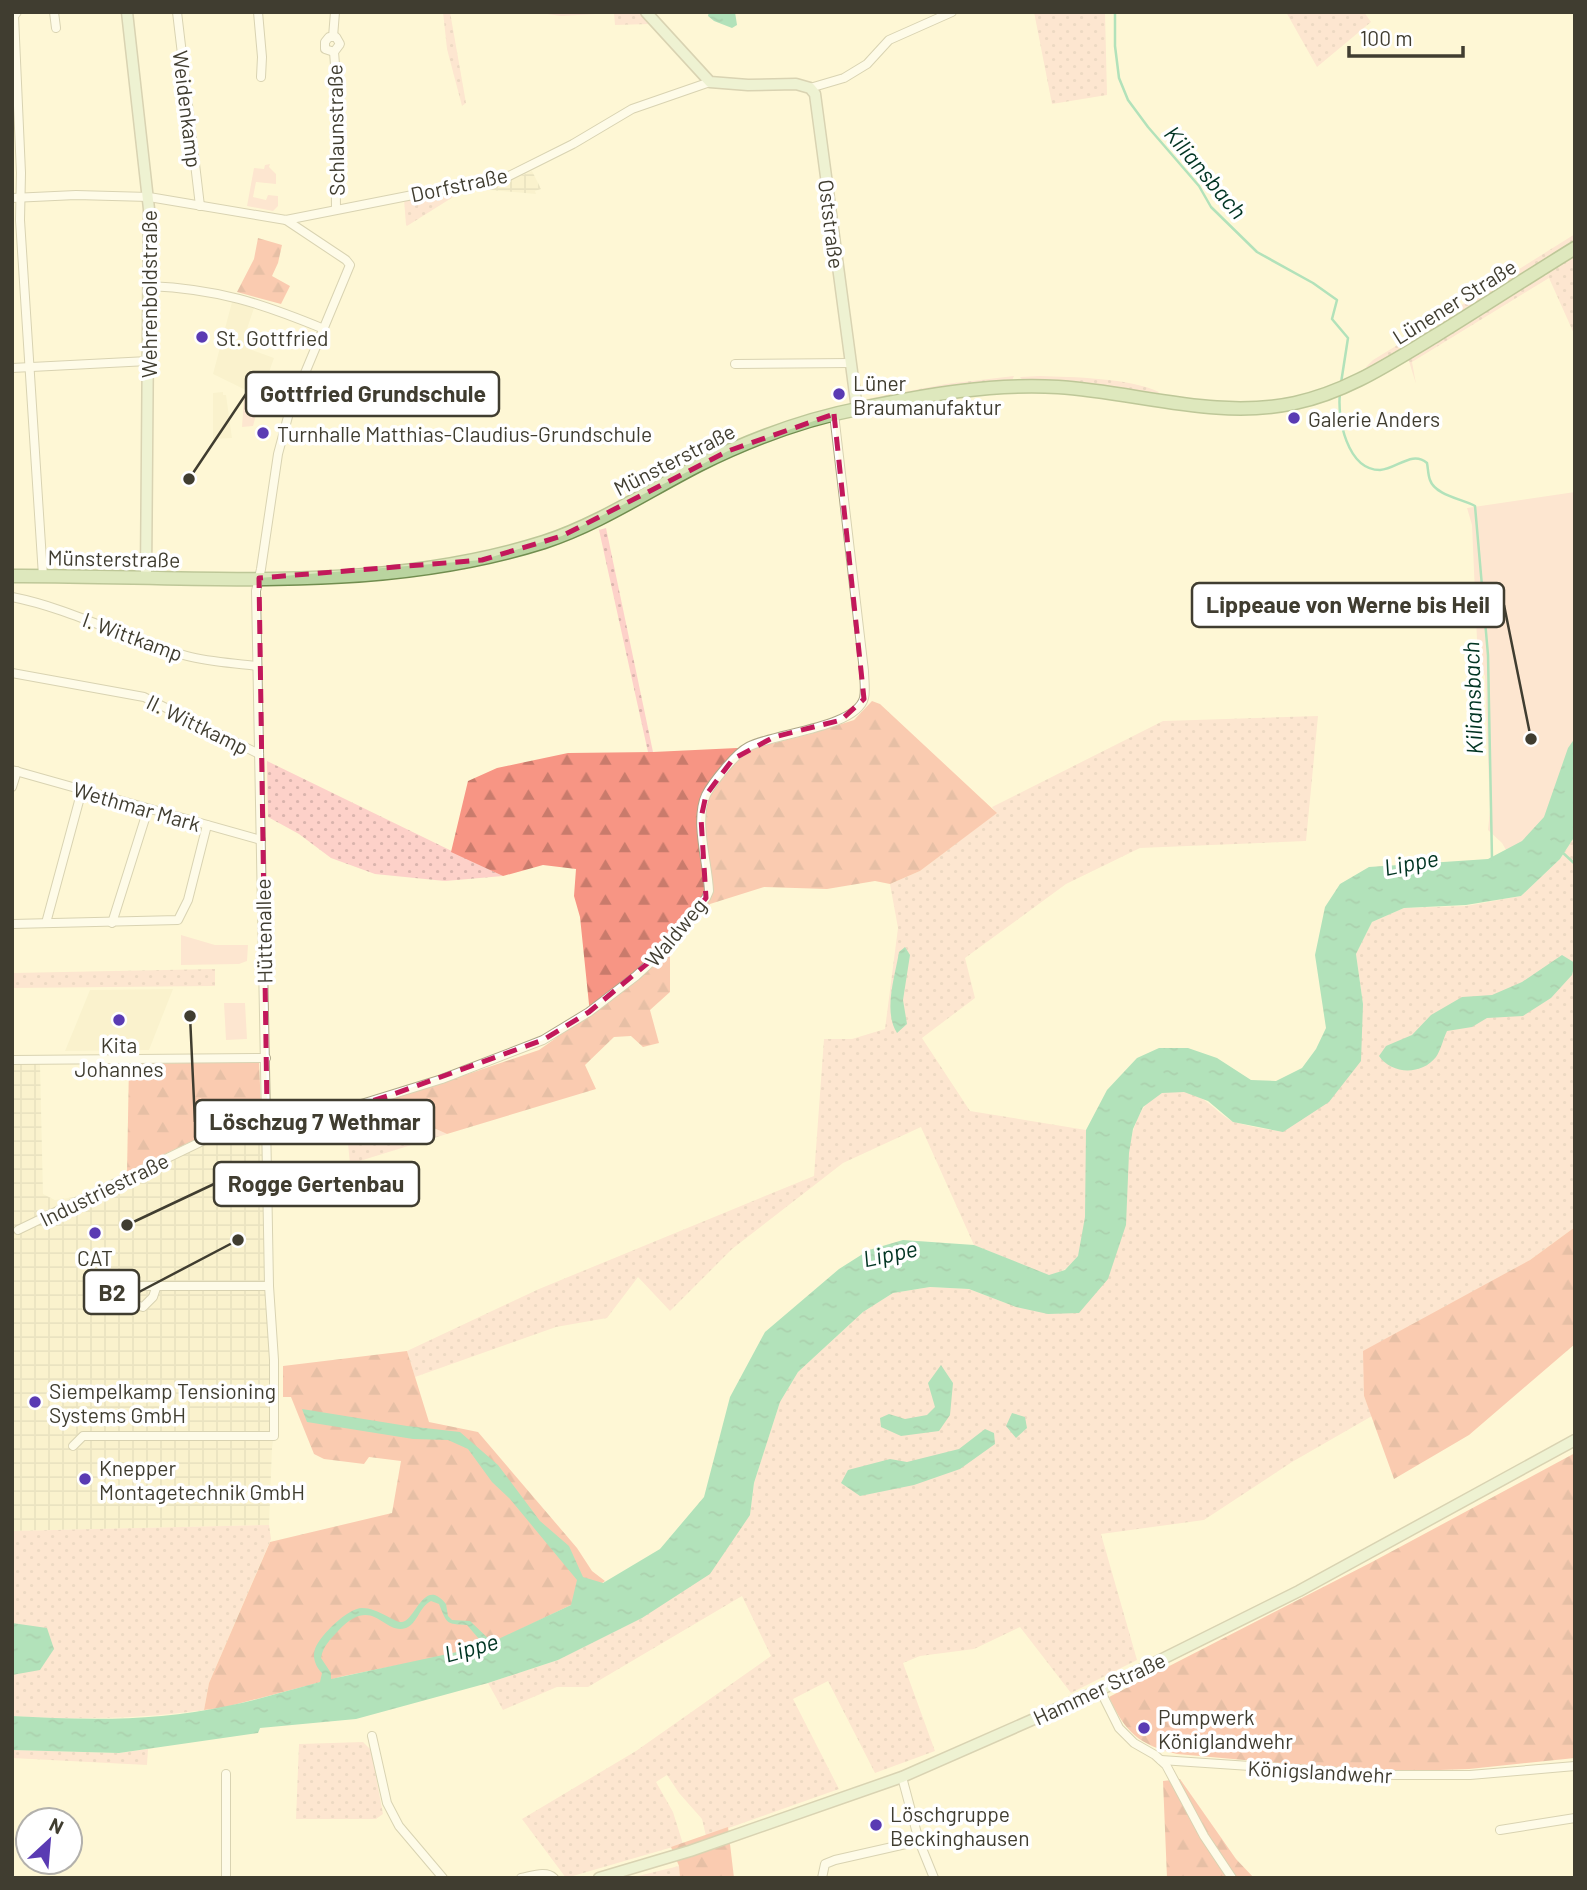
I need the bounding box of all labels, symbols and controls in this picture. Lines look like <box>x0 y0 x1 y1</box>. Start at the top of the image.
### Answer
scale bar <box>1349 14 1463 58</box>
text: 100 m <box>1360 25 1413 50</box>
street label: Weidenkamp <box>168 49 208 169</box>
street label: Schlaunstraße <box>321 64 349 196</box>
water label: Kiliansbach <box>1159 120 1253 224</box>
street label: Dorfstraße <box>408 162 510 206</box>
street label: Oststraße <box>814 178 850 270</box>
street label: Wehrenboldstraße <box>136 210 161 378</box>
street label: Lünener Straße <box>1388 253 1520 349</box>
place label: St. Gottfried <box>216 325 329 350</box>
marker: St. Gottfried <box>194 329 210 345</box>
place label: Lüner Braumanufaktur <box>853 370 1002 419</box>
callout: Gottfried Grundschule <box>246 372 499 416</box>
text: Gottfried Grundschule <box>260 379 486 407</box>
marker: Lüner Braumanufaktur <box>831 386 847 402</box>
place label: Galerie Anders <box>1308 406 1440 431</box>
marker: Galerie Anders <box>1286 410 1302 426</box>
street label: Münsterstraße <box>609 418 739 500</box>
place label: Turnhalle Matthias-Claudius-Grundschule <box>277 421 652 446</box>
marker: Turnhalle Matthias-Claudius-Grundschule <box>255 425 271 441</box>
street label: Münsterstraße <box>47 544 181 572</box>
callout: Lippeaue von Werne bis Heil <box>1192 583 1504 627</box>
text: Lippeaue von Werne bis Heil <box>1206 590 1490 618</box>
street label: I. Wittkamp <box>80 606 186 666</box>
water label: Kiliansbach <box>1456 641 1488 755</box>
street label: II. Wittkamp <box>143 689 253 759</box>
street label: Wethmar Mark <box>70 776 204 836</box>
water label: Lippe <box>1381 843 1441 881</box>
street label: Hüttenallee <box>250 878 276 984</box>
street label: Waldweg <box>639 893 711 971</box>
marker: Kita Johannes <box>111 1012 127 1028</box>
place label: Kita Johannes <box>74 1032 164 1081</box>
callout: Löschzug 7 Wethmar <box>195 1100 434 1144</box>
text: Löschzug 7 Wethmar <box>209 1107 421 1135</box>
street label: Industriestraße <box>36 1147 172 1231</box>
callout: Rogge Gertenbau <box>214 1162 419 1206</box>
text: Rogge Gertenbau <box>228 1169 404 1197</box>
marker: CAT <box>87 1225 103 1241</box>
water label: Lippe <box>860 1234 920 1272</box>
place label: CAT <box>77 1245 113 1270</box>
callout: B2 <box>84 1270 139 1314</box>
text: B2 <box>98 1278 126 1306</box>
place label: Siempelkamp Tensioning Systems GmbH <box>49 1378 276 1427</box>
marker: Siempelkamp Tensioning Systems GmbH <box>27 1394 43 1410</box>
place label: Knepper Montagetechnik GmbH <box>99 1455 305 1504</box>
marker: Knepper Montagetechnik GmbH <box>77 1471 93 1487</box>
water label: Lippe <box>441 1626 501 1668</box>
street label: Hammer Straße <box>1029 1646 1169 1730</box>
place label: Pumpwerk Königlandwehr <box>1158 1704 1293 1753</box>
marker: Pumpwerk Königlandwehr <box>1136 1720 1152 1736</box>
street label: Königslandwehr <box>1247 1755 1393 1787</box>
place label: Löschgruppe Beckinghausen <box>890 1801 1030 1850</box>
north arrow <box>14 1806 84 1876</box>
text: N <box>46 1812 67 1838</box>
marker: Löschgruppe Beckinghausen <box>868 1817 884 1833</box>

